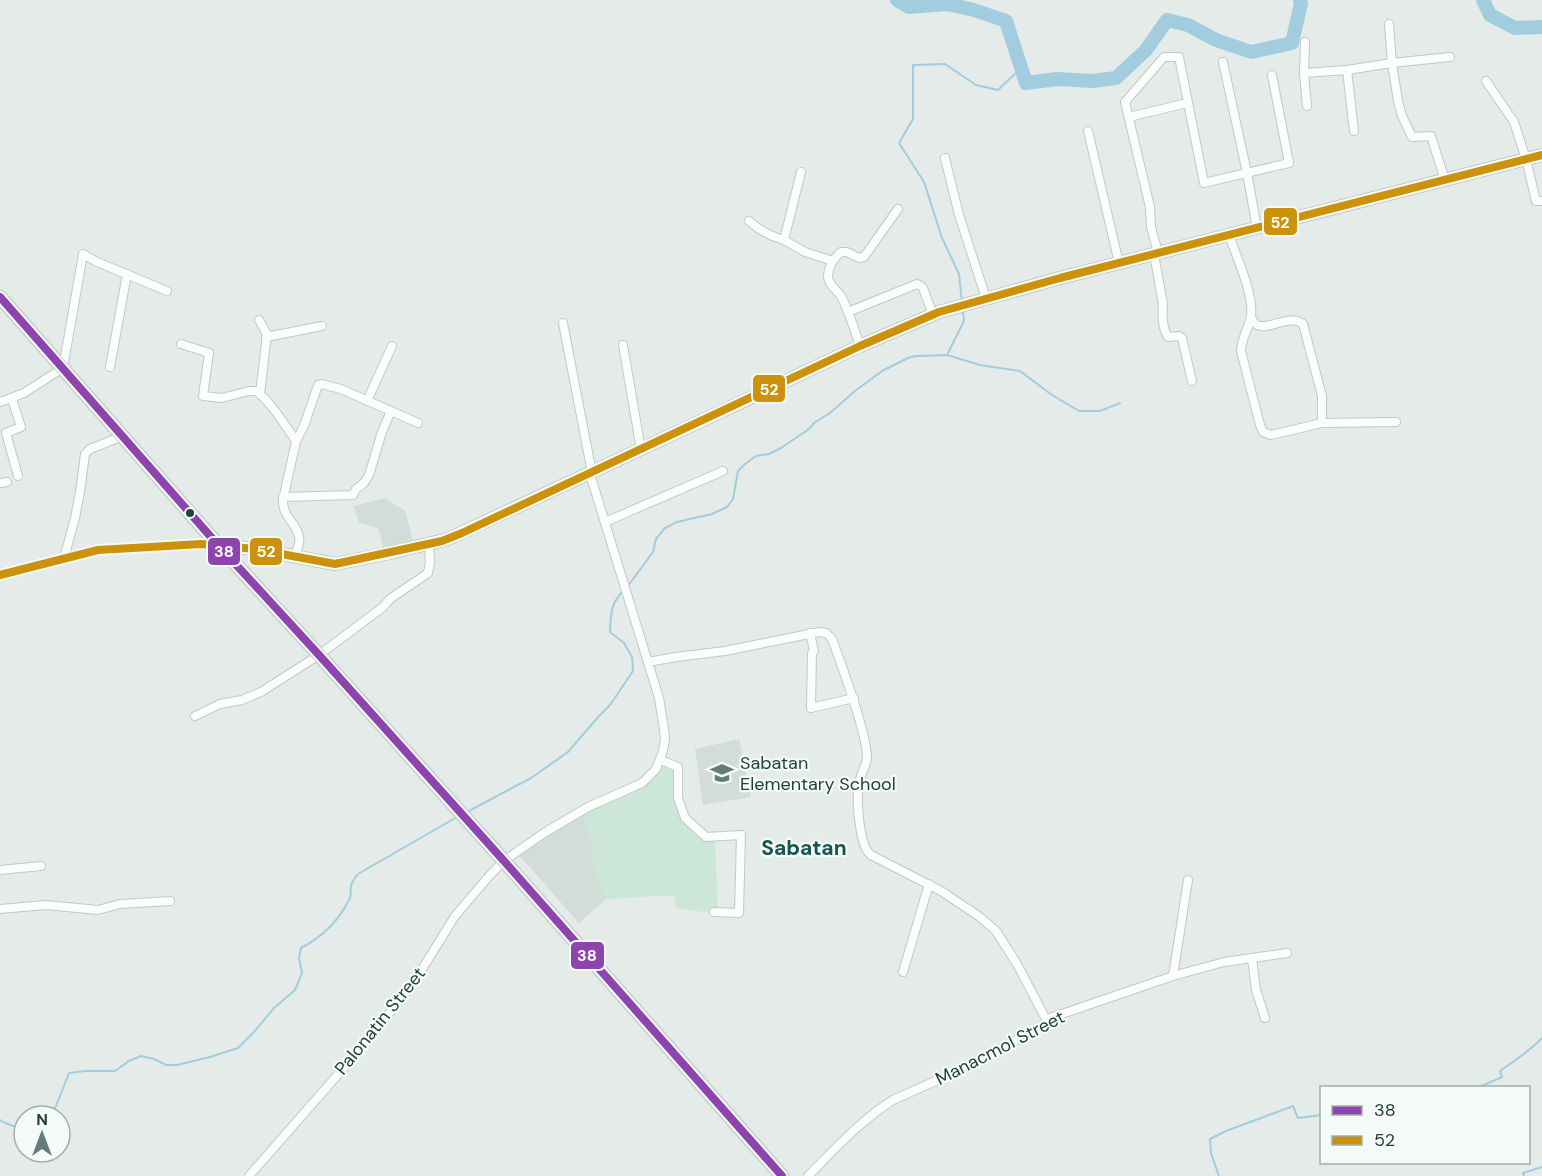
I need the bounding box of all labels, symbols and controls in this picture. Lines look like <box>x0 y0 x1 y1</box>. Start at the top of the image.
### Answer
line badge: 52 <box>1263 207 1298 236</box>
text: 52 <box>1270 212 1290 233</box>
line badge: 52 <box>752 374 786 403</box>
text: 52 <box>759 379 779 400</box>
unlabelled marker <box>184 507 196 519</box>
line badge: 38 <box>207 537 241 566</box>
line badge: 52 <box>249 537 283 566</box>
text: 38 <box>214 541 234 562</box>
text: 52 <box>256 541 276 562</box>
place label: Sabatan Elementary School <box>740 751 896 796</box>
school or university icon: Sabatan Elementary School <box>709 760 735 786</box>
district label: Sabatan <box>761 834 847 862</box>
line badge: 38 <box>570 941 605 970</box>
text: 38 <box>577 945 597 966</box>
street label: Palonatin Street <box>329 962 431 1080</box>
street label: Manacmol Street <box>931 1005 1069 1091</box>
legend <box>1320 1086 1530 1164</box>
text: 38 <box>1374 1098 1396 1122</box>
north arrow <box>12 1104 72 1164</box>
text: N <box>36 1109 48 1130</box>
text: 52 <box>1374 1128 1395 1152</box>

